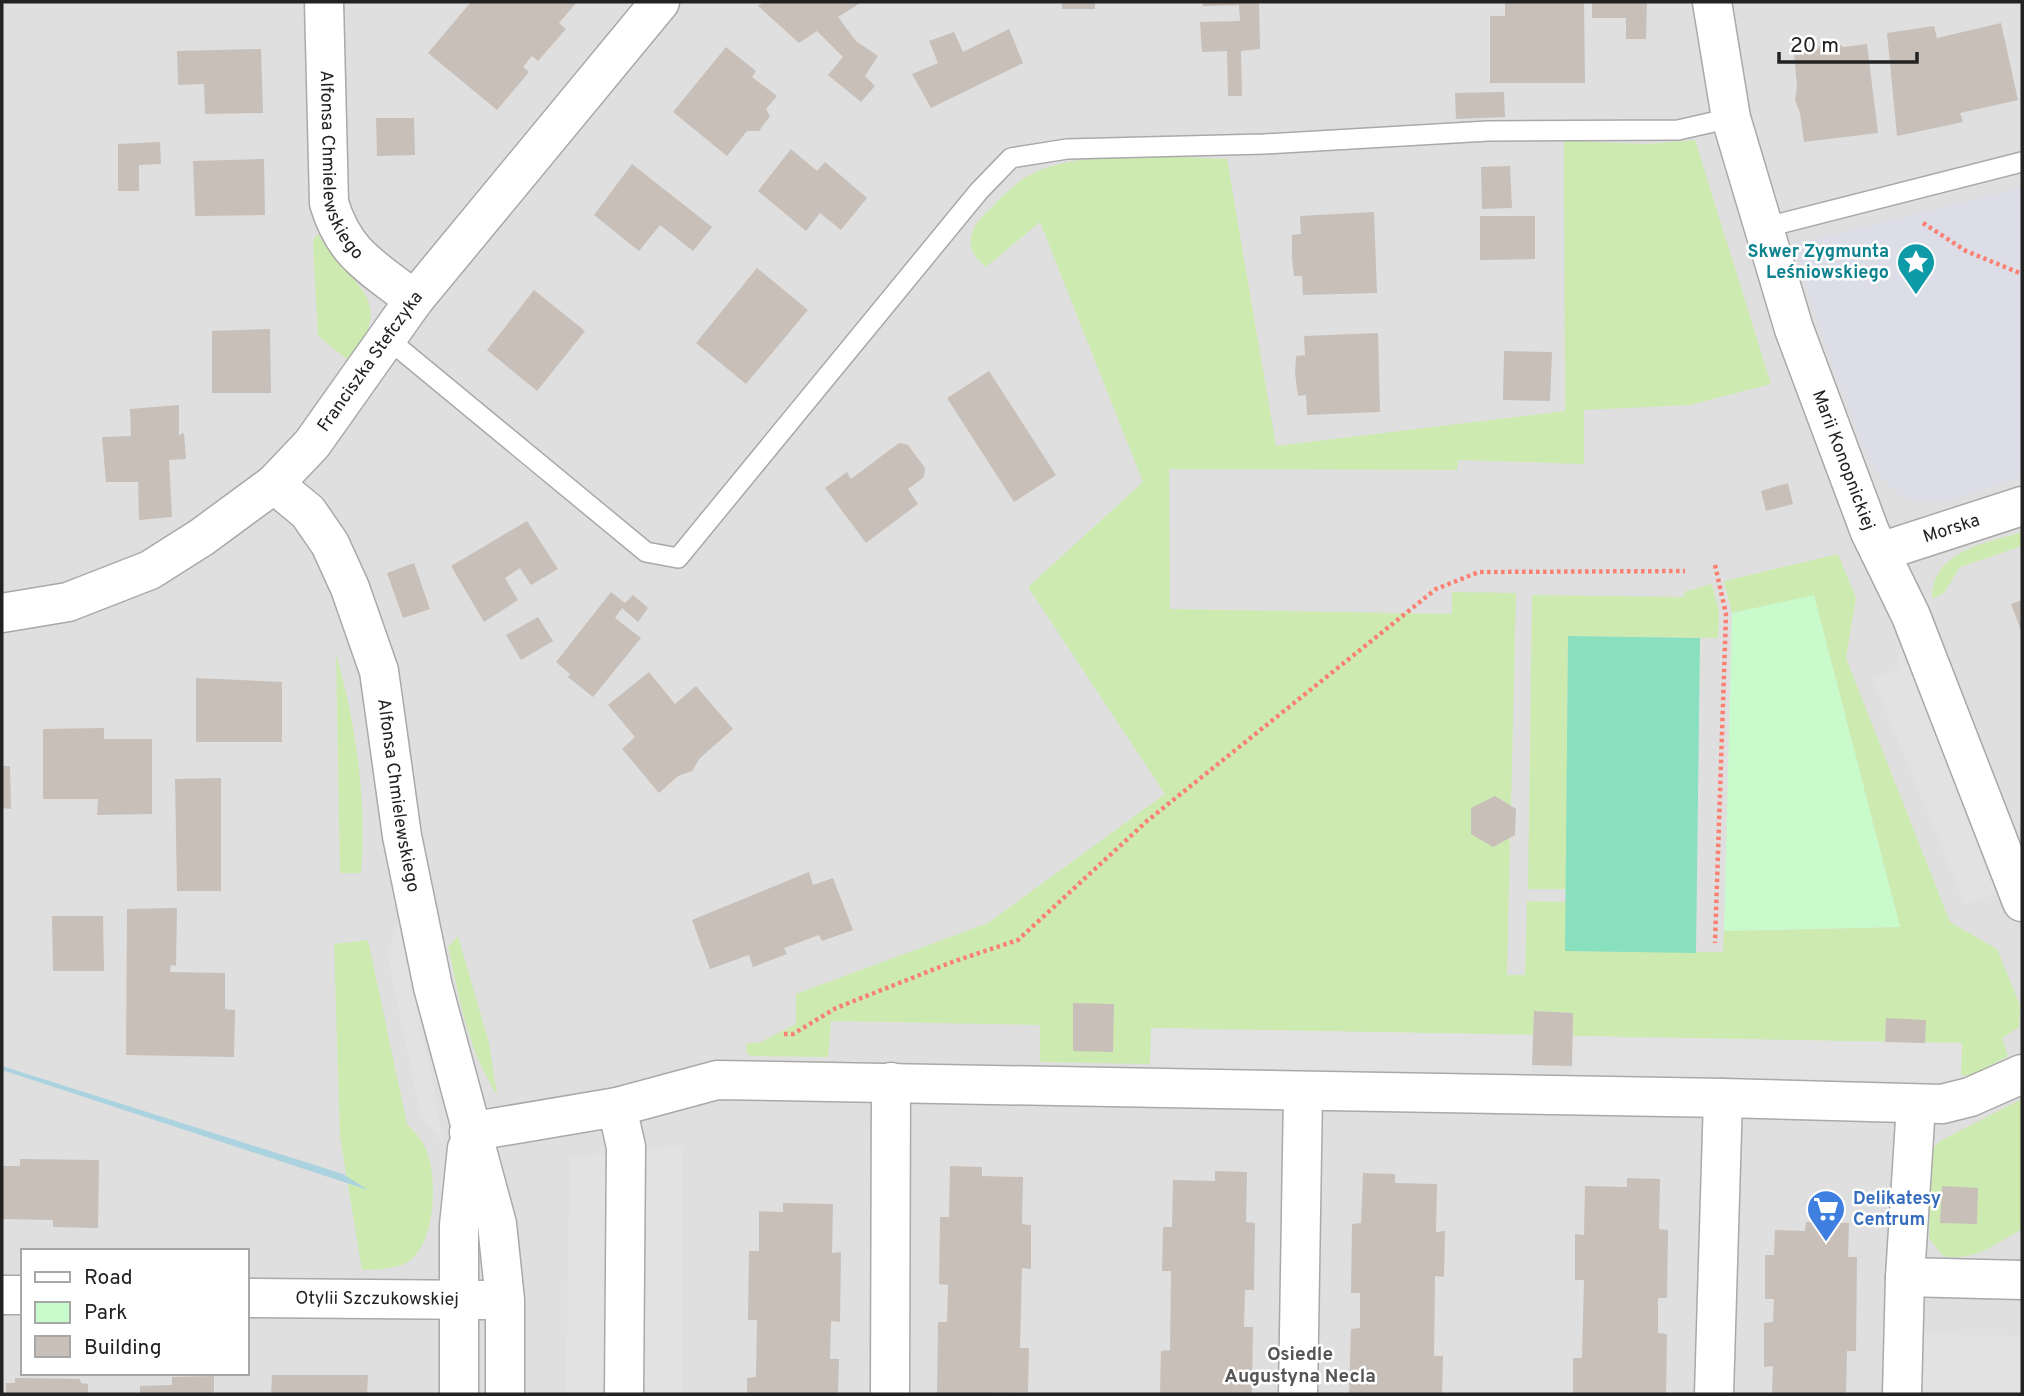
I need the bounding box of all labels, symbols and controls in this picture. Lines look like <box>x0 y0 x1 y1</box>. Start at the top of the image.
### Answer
scale bar <box>1779 21 1917 65</box>
text: 20 m <box>1790 33 1839 60</box>
street label: Alfonsa Chmielewskiego <box>314 70 368 265</box>
place label: Skwer Zygmunta Leśniowskiego <box>1748 241 1889 285</box>
place icon: Skwer Zygmunta Leśniowskiego <box>1895 241 1937 296</box>
street label: Franciszka Stefczyka <box>313 286 428 437</box>
street label: Marii Konopnickiej <box>1806 387 1880 534</box>
street label: Morska <box>1920 509 1983 549</box>
street label: Alfonsa Chmielewskiego <box>371 697 425 894</box>
supermarket icon: Delikatesy Centrum <box>1805 1188 1847 1243</box>
place label: Delikatesy Centrum <box>1853 1188 1941 1232</box>
legend <box>21 1249 248 1375</box>
text: Road <box>84 1265 133 1292</box>
street label: Otylii Szczukowskiej <box>295 1287 459 1311</box>
text: Park <box>84 1300 127 1327</box>
text: Building <box>84 1335 162 1362</box>
district label: Osiedle Augustyna Necla <box>1224 1343 1376 1389</box>

